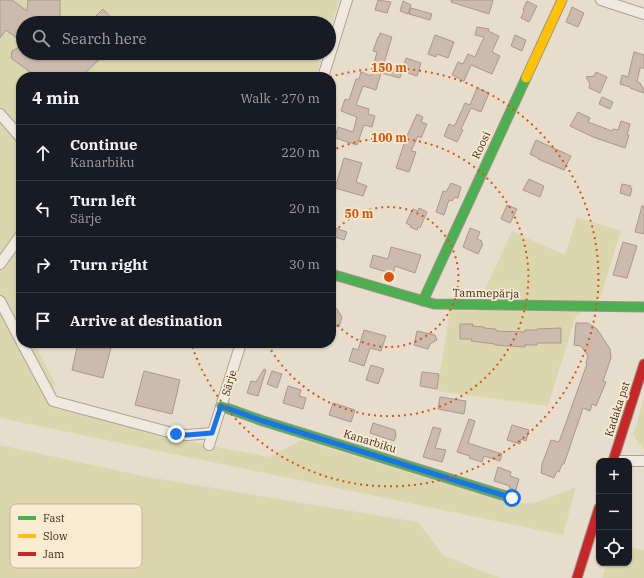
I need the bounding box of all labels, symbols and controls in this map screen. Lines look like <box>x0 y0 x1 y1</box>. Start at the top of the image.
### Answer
search box <box>16 16 336 60</box>
icon: search <box>30 27 52 49</box>
text: Search here <box>62 29 147 48</box>
text: 150 m <box>371 60 407 75</box>
text: 4 min <box>32 87 80 109</box>
text: Walk · 270 m <box>241 90 320 107</box>
street label: Roosi <box>469 129 494 161</box>
text: 100 m <box>371 130 407 145</box>
text: Continue <box>70 135 137 154</box>
icon: ahead <box>32 142 54 164</box>
text: 220 m <box>281 144 320 161</box>
text: Kanarbiku <box>70 154 135 171</box>
text: Turn left <box>70 191 136 210</box>
icon: left <box>32 198 54 220</box>
text: 20 m <box>289 200 320 217</box>
text: 50 m <box>345 206 374 221</box>
text: Särje <box>70 210 101 227</box>
icon: right <box>32 254 54 276</box>
text: Turn right <box>70 255 148 274</box>
text: 30 m <box>289 256 320 273</box>
centre of rings <box>382 270 396 284</box>
street label: Tammepärja <box>453 285 519 301</box>
icon: arrive <box>32 310 54 332</box>
text: Arrive at destination <box>70 311 222 330</box>
street label: Särje <box>218 368 240 398</box>
street label: Kadaka pst <box>602 380 633 438</box>
route end <box>167 425 185 443</box>
street label: Kanarbiku <box>342 426 398 456</box>
map controls <box>596 458 632 566</box>
button: + <box>596 458 632 494</box>
route start <box>503 489 521 507</box>
button: − <box>596 494 632 530</box>
legend <box>10 504 142 568</box>
text: Fast <box>43 511 65 525</box>
text: Slow <box>43 529 68 543</box>
button: locate <box>596 530 632 566</box>
text: Jam <box>43 547 65 561</box>

